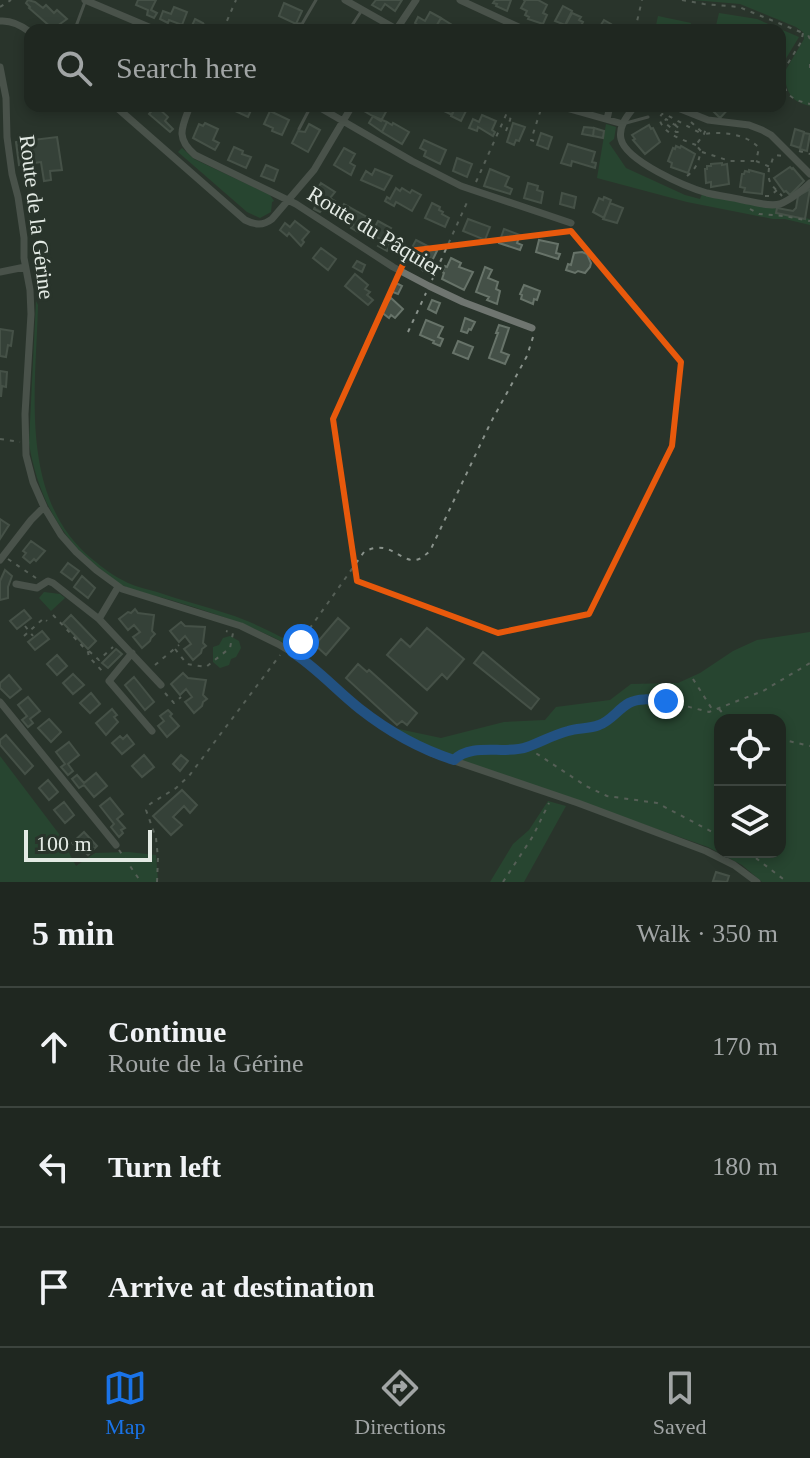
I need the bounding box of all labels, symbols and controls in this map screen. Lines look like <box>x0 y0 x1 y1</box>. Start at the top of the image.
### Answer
search box <box>24 24 786 112</box>
icon: search <box>52 46 96 90</box>
text: Search here <box>116 51 257 84</box>
street label: Route de la Gérine <box>15 133 59 301</box>
street label: Route du Pâquier <box>303 181 447 281</box>
route start <box>283 624 319 660</box>
route end <box>648 683 684 719</box>
map controls <box>714 714 786 858</box>
button: locate <box>714 714 786 786</box>
button: layers <box>714 786 786 858</box>
scale bar <box>24 826 152 862</box>
text: 100 m <box>36 831 92 856</box>
text: 5 min <box>32 915 114 952</box>
text: Walk · 350 m <box>636 919 778 948</box>
text: Continue <box>108 1015 226 1048</box>
icon: ahead <box>32 1025 76 1069</box>
text: 170 m <box>712 1032 778 1061</box>
text: Route de la Gérine <box>108 1049 304 1078</box>
icon: left <box>32 1145 76 1189</box>
text: Turn left <box>108 1150 221 1183</box>
text: 180 m <box>712 1152 778 1181</box>
icon: arrive <box>32 1265 76 1309</box>
text: Arrive at destination <box>108 1270 375 1303</box>
tab: Map <box>103 1366 147 1440</box>
tab: Directions <box>354 1366 446 1440</box>
tab: Saved <box>653 1366 707 1440</box>

